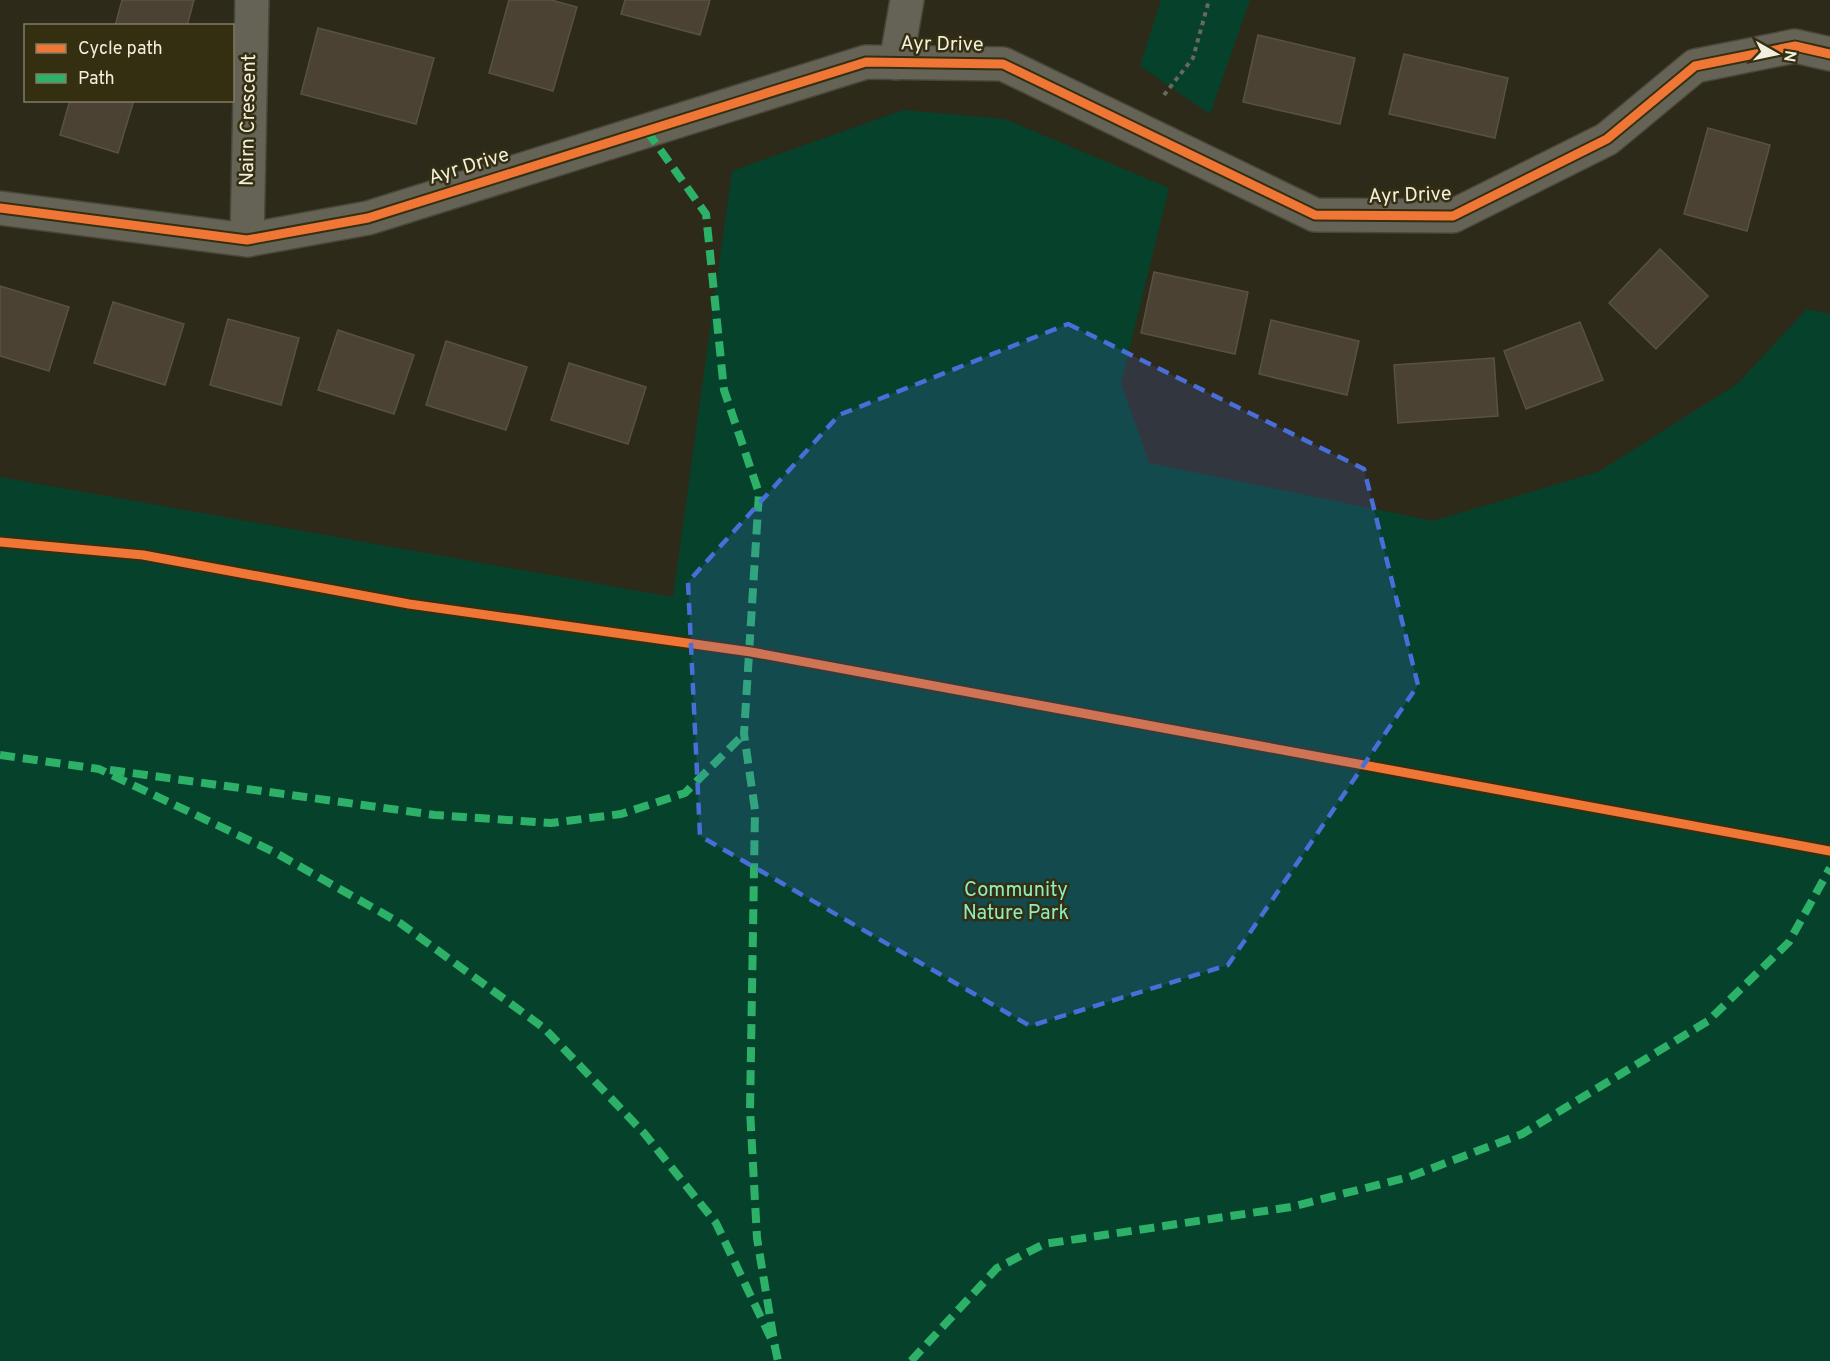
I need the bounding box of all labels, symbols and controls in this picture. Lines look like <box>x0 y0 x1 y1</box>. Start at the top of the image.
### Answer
legend <box>24 24 234 102</box>
north arrow <box>1746 24 1806 84</box>
street label: Ayr Drive <box>900 31 984 59</box>
text: Cycle path <box>78 38 163 61</box>
text: N <box>1778 49 1800 63</box>
street label: Nairn Crescent <box>235 54 263 186</box>
text: Path <box>78 68 115 91</box>
street label: Ayr Drive <box>425 142 513 192</box>
street label: Ayr Drive <box>1368 182 1452 210</box>
park label: Community Nature Park <box>963 878 1069 927</box>

